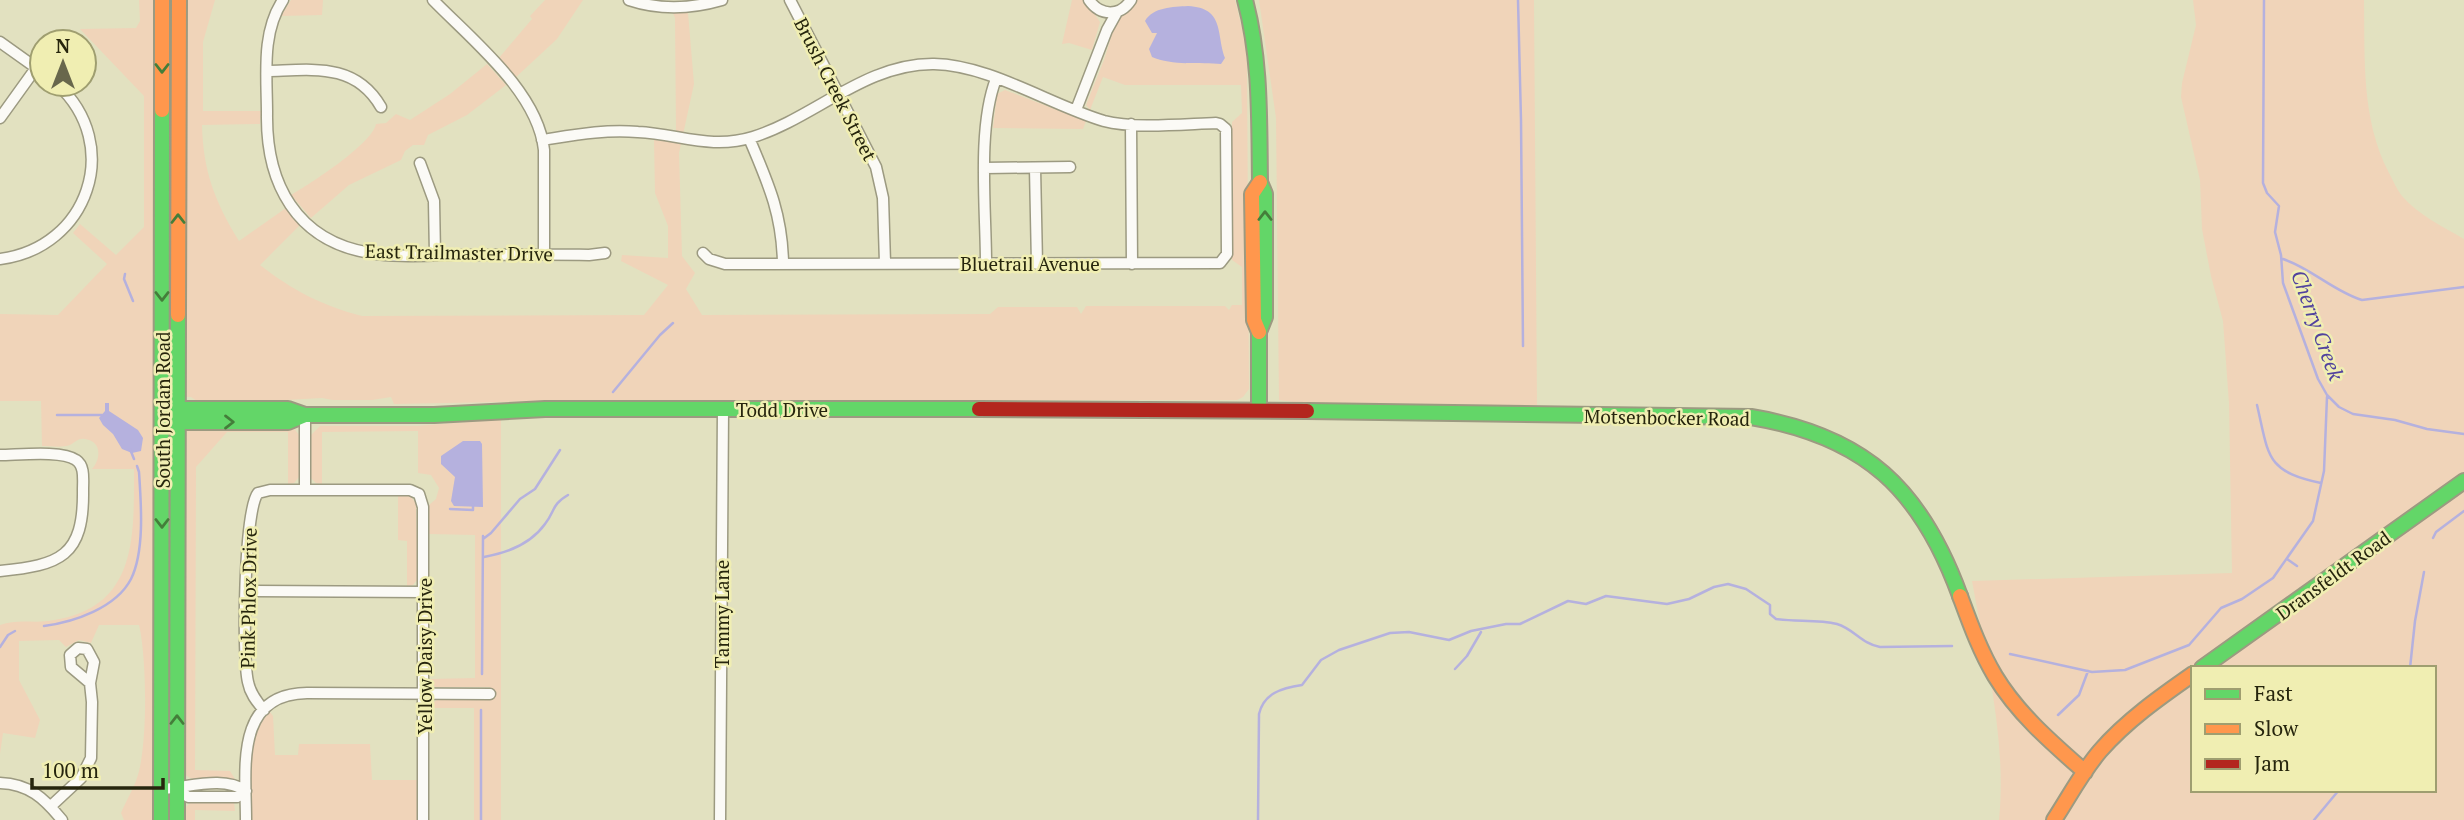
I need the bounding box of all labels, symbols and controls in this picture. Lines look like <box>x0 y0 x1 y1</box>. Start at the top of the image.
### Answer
street label: Brush Creek Street <box>789 13 883 165</box>
north arrow <box>28 28 98 98</box>
text: N <box>56 33 71 58</box>
one-way arrow <box>154 63 170 74</box>
one-way arrow <box>1257 210 1273 220</box>
one-way arrow <box>170 213 186 223</box>
street label: East Trailmaster Drive <box>365 238 553 266</box>
street label: Bluetrail Avenue <box>960 251 1100 276</box>
water label: Cherry Creek <box>2285 266 2351 385</box>
one-way arrow <box>154 291 170 301</box>
street label: South Jordan Road <box>150 331 175 489</box>
street label: Todd Drive <box>736 397 828 422</box>
street label: Motsenbocker Road <box>1584 403 1751 431</box>
one-way arrow <box>224 414 235 430</box>
one-way arrow <box>154 518 170 529</box>
street label: Dransfeldt Road <box>2271 525 2396 625</box>
street label: Pink Phlox Drive <box>234 527 262 669</box>
street label: Tammy Lane <box>709 560 734 668</box>
street label: Yellow Daisy Drive <box>412 578 437 734</box>
legend <box>2191 666 2436 792</box>
text: Fast <box>2254 679 2293 707</box>
one-way arrow <box>169 714 185 725</box>
text: Slow <box>2254 714 2299 742</box>
scale bar <box>32 746 163 790</box>
text: Jam <box>2254 749 2290 777</box>
text: 100 m <box>42 756 99 784</box>

